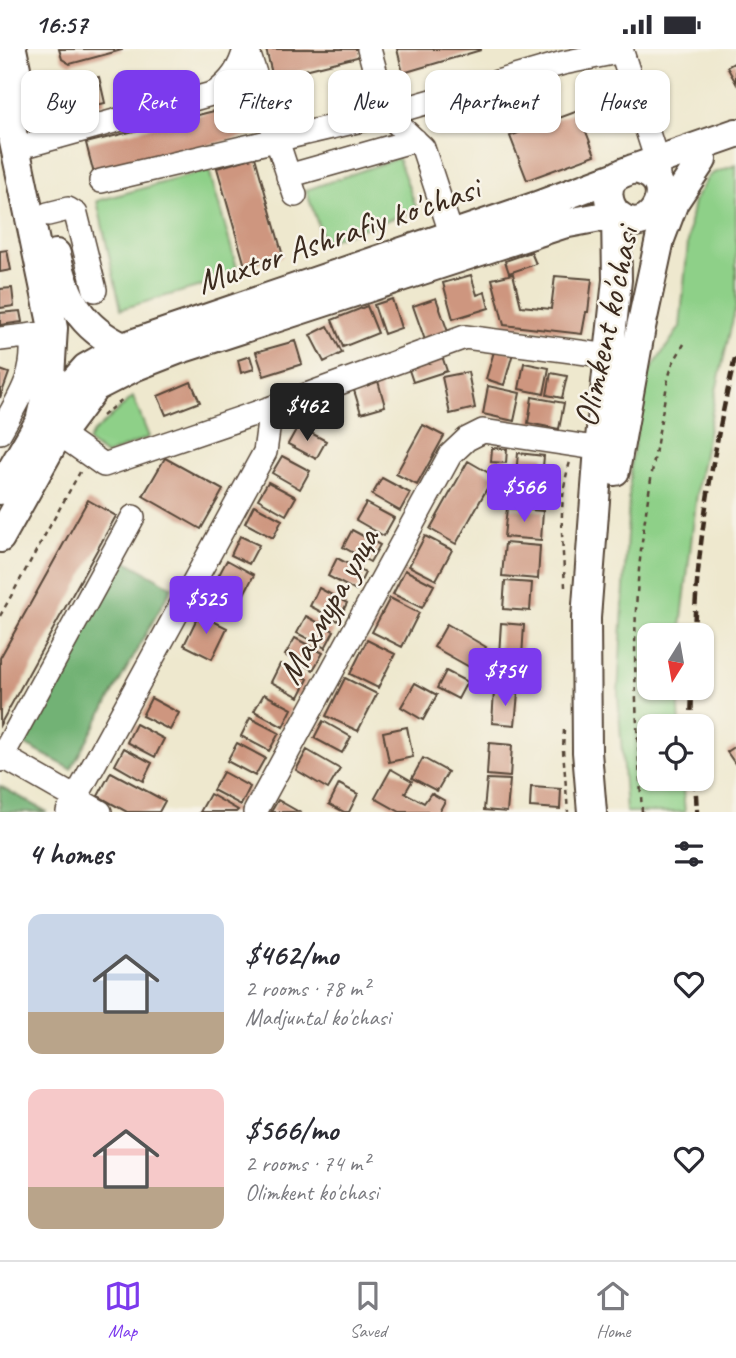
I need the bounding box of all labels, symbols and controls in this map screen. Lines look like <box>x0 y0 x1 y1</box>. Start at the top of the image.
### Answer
text: 16:57 <box>35 8 87 41</box>
chip: Buy <box>21 70 99 133</box>
chip: Rent <box>113 70 200 133</box>
chip: Filters <box>214 70 314 133</box>
chip: New <box>328 70 411 133</box>
chip: Apartment <box>425 70 561 133</box>
chip: House <box>575 70 670 133</box>
street label: Muxtor Ashrafiy ko'chasi <box>191 164 489 304</box>
street label: Olimkent ko'chasi <box>563 219 650 431</box>
pin: $462 <box>266 383 348 443</box>
text: $462 <box>286 391 328 420</box>
pin: $566 <box>483 465 565 524</box>
text: $566 <box>503 472 545 501</box>
street label: Махмура улца <box>267 519 390 692</box>
pin: $525 <box>165 577 247 636</box>
text: $525 <box>186 584 226 613</box>
north arrow <box>637 623 714 700</box>
map controls <box>637 623 714 791</box>
pin: $754 <box>464 649 546 708</box>
text: $754 <box>485 656 525 685</box>
button: locate <box>637 714 714 791</box>
text: 4 homes <box>28 835 113 873</box>
icon: filters <box>670 835 708 873</box>
text: $462/mo <box>245 936 338 974</box>
icon: home <box>84 942 168 1026</box>
icon: heart <box>670 965 708 1003</box>
text: 2 rooms · 78 m² <box>245 974 369 1003</box>
text: Madjuntal ko'chasi <box>245 1003 391 1032</box>
text: $566/mo <box>245 1111 338 1149</box>
icon: home <box>84 1117 168 1201</box>
icon: heart <box>670 1140 708 1178</box>
text: 2 rooms · 74 m² <box>245 1149 369 1178</box>
text: Olimkent ko'chasi <box>245 1178 379 1207</box>
tab: Map <box>104 1277 142 1343</box>
tab: Saved <box>349 1277 387 1343</box>
tab: Home <box>594 1277 632 1343</box>

